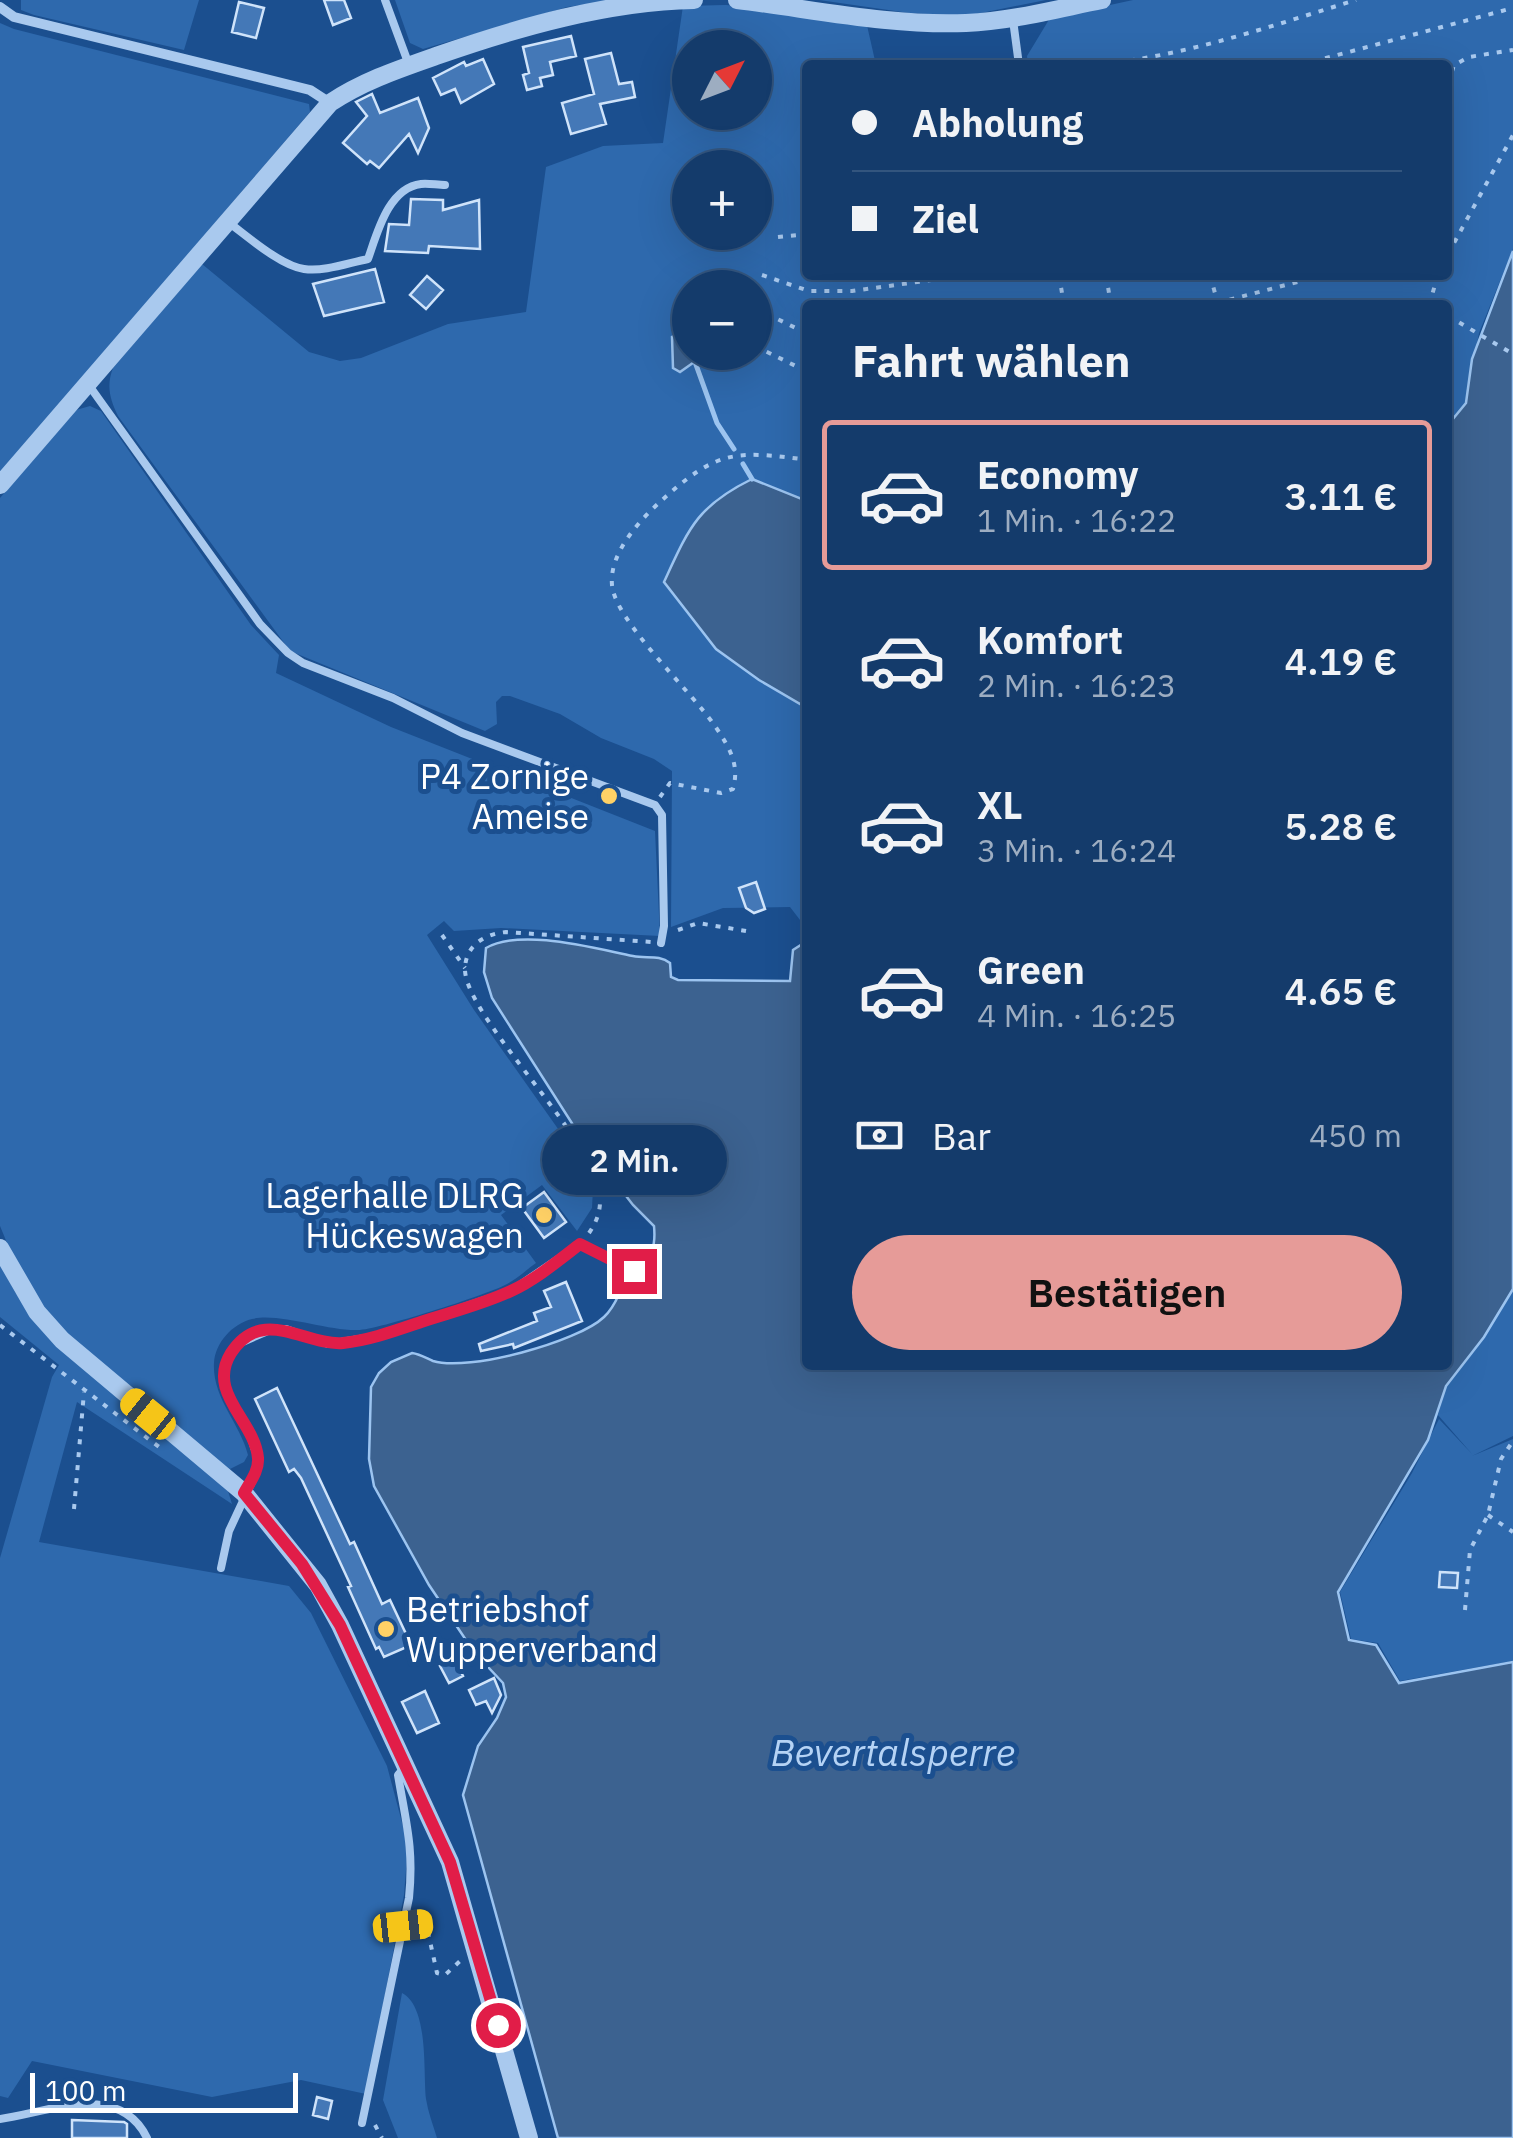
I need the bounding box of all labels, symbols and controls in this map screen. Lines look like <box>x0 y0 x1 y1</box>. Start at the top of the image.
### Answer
north arrow <box>672 30 772 130</box>
map controls <box>672 30 772 370</box>
text: Abholung <box>912 98 1083 147</box>
button: + <box>672 150 772 250</box>
text: Ziel <box>912 194 979 243</box>
button: − <box>672 270 772 370</box>
text: Fahrt wählen <box>852 331 1131 389</box>
icon: car <box>857 450 947 540</box>
text: Economy <box>977 450 1139 499</box>
text: 3.11 € <box>1284 471 1397 520</box>
text: 1 Min. · 16:22 <box>977 499 1176 541</box>
icon: car <box>857 615 947 705</box>
text: Komfort <box>977 615 1123 664</box>
text: 4.19 € <box>1284 636 1397 685</box>
text: 2 Min. · 16:23 <box>977 664 1176 706</box>
place label: P4 Zornige Ameise <box>420 753 589 839</box>
icon: car <box>857 780 947 870</box>
text: XL <box>977 780 1023 829</box>
marker: P4 Zornige Ameise <box>598 785 620 807</box>
text: 5.28 € <box>1284 801 1397 850</box>
text: 3 Min. · 16:24 <box>977 829 1176 871</box>
icon: car <box>857 945 947 1035</box>
text: Green <box>977 945 1085 994</box>
text: 4.65 € <box>1284 966 1397 1015</box>
text: 4 Min. · 16:25 <box>977 994 1176 1036</box>
icon: cash <box>852 1108 907 1163</box>
text: Bar <box>932 1111 991 1160</box>
text: 450 m <box>1309 1114 1402 1156</box>
callout: 2 Min. <box>542 1126 726 1196</box>
text: 2 Min. <box>589 1139 680 1181</box>
place label: Lagerhalle DLRG Hückeswagen <box>265 1172 524 1258</box>
marker: Lagerhalle DLRG Hückeswagen <box>533 1204 555 1226</box>
button: Bestätigen <box>852 1235 1402 1350</box>
route end <box>612 1249 657 1294</box>
car <box>115 1383 181 1445</box>
place label: Betriebshof Wupperverband <box>406 1586 658 1672</box>
marker: Betriebshof Wupperverband <box>375 1618 397 1640</box>
water label: Bevertalsperre <box>771 1727 1015 1776</box>
car <box>372 1908 434 1944</box>
route start <box>476 2003 521 2048</box>
scale bar <box>30 2068 298 2112</box>
text: 100 m <box>45 2072 126 2109</box>

